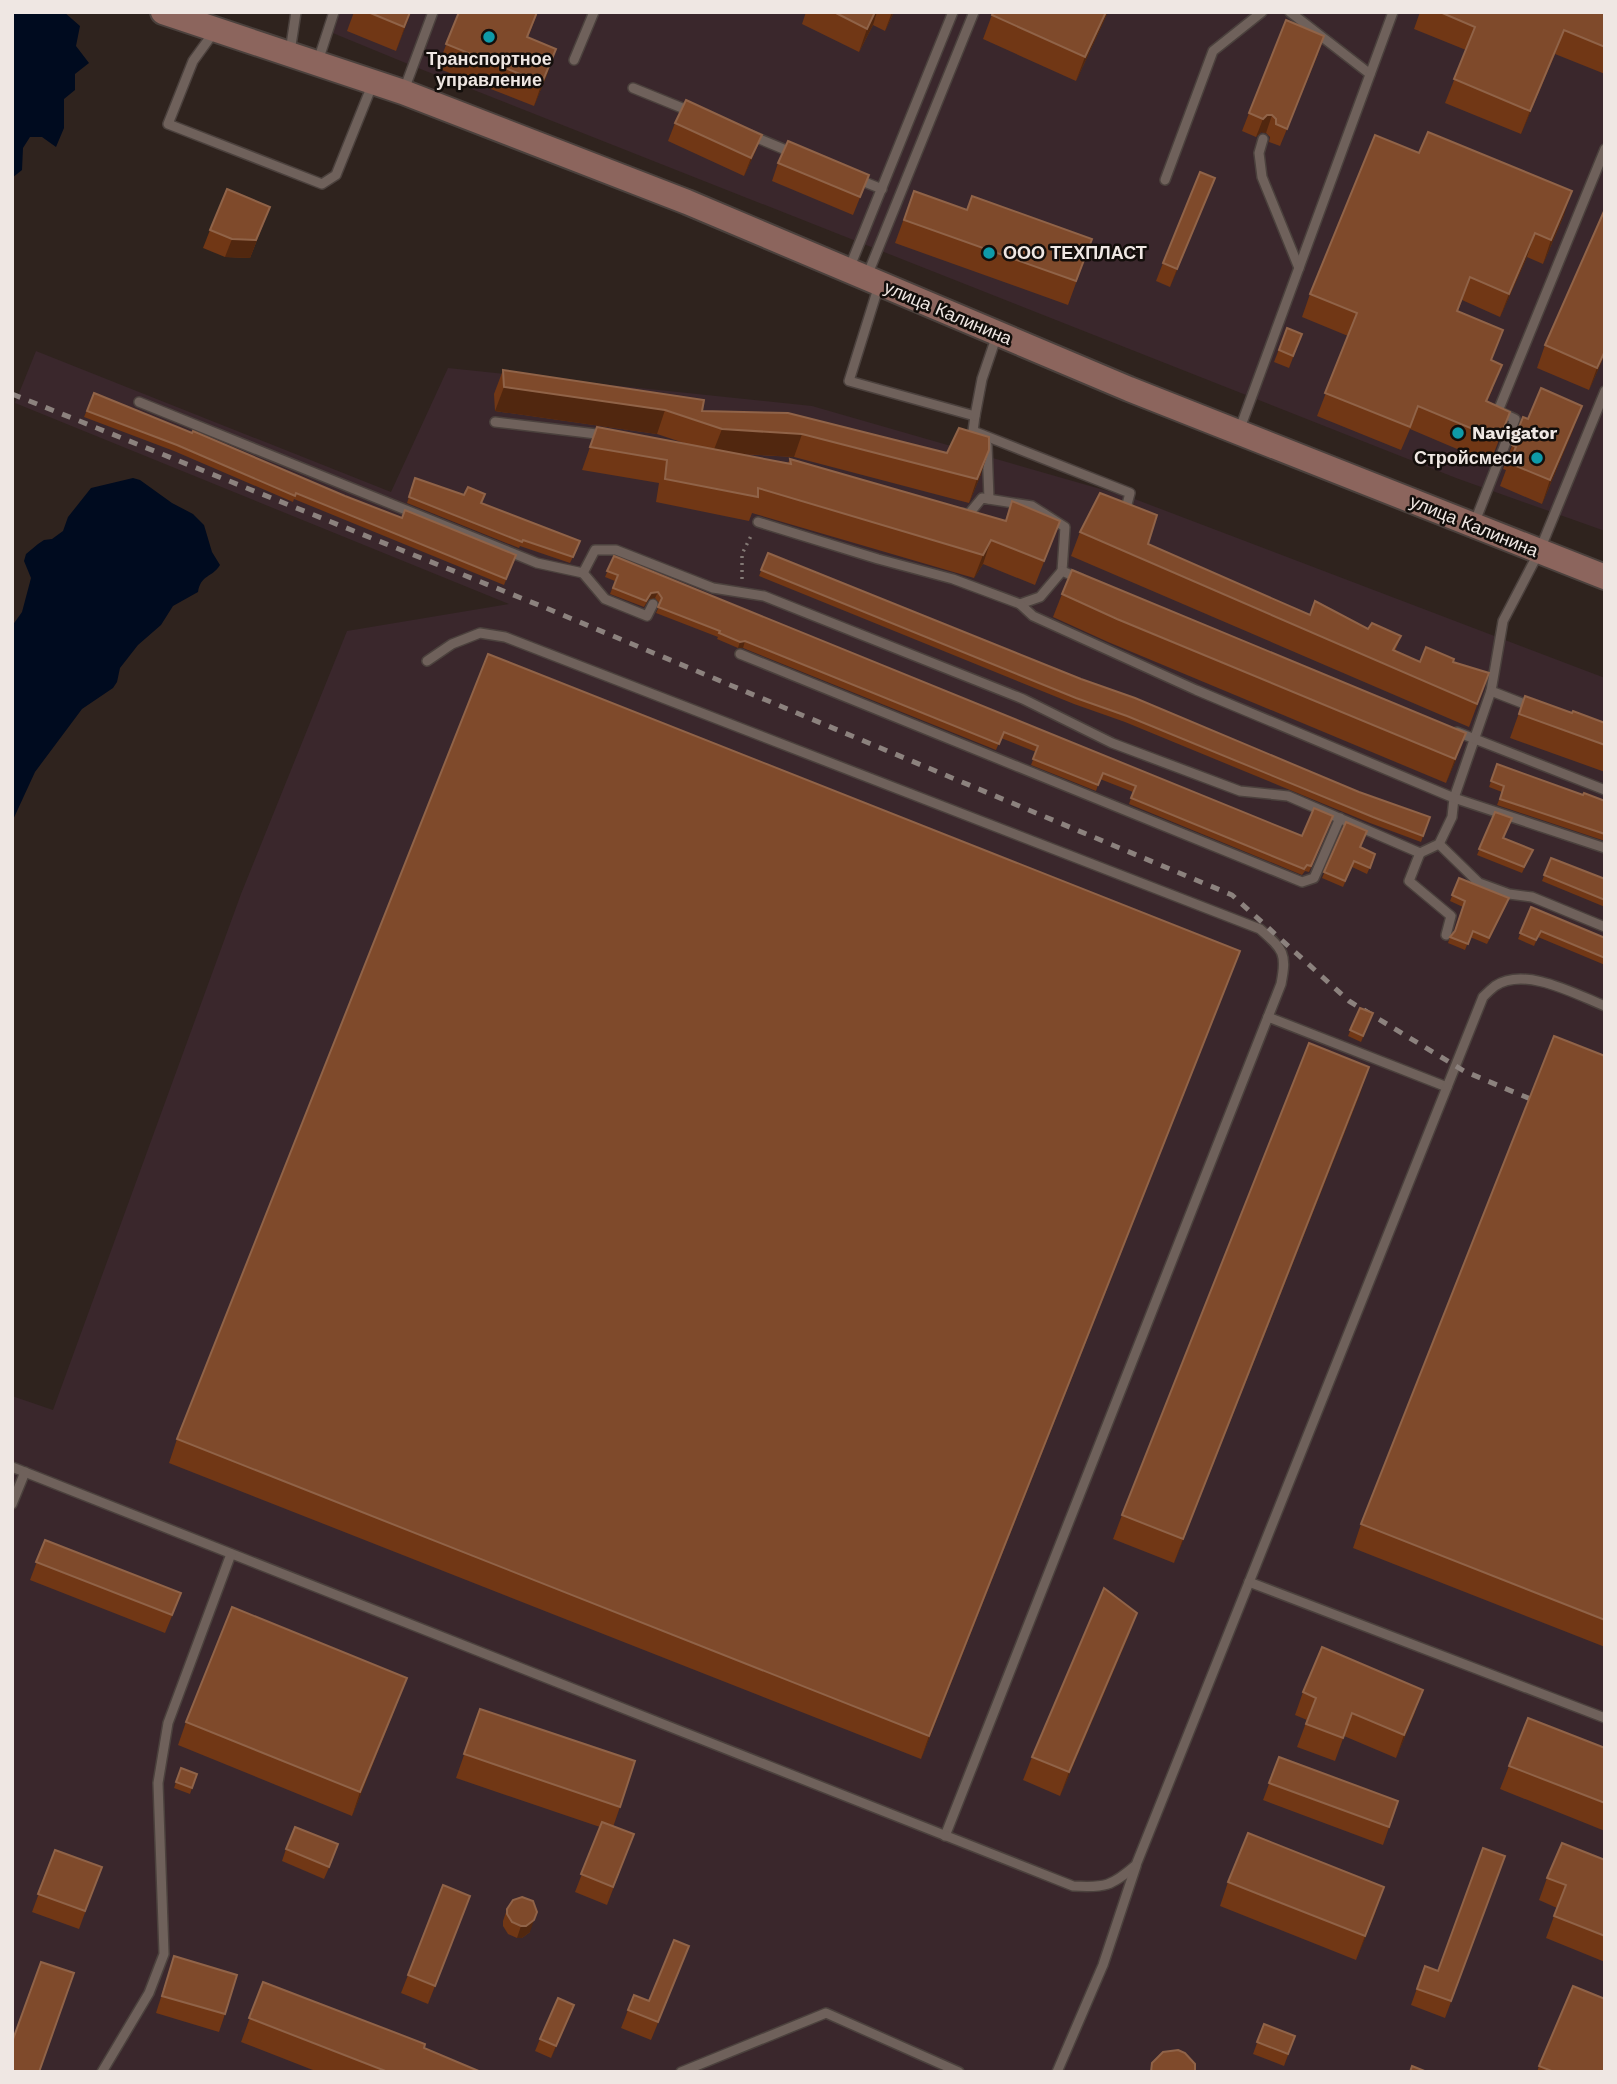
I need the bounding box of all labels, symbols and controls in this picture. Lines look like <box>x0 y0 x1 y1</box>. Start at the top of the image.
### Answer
marker: Транспортное управление <box>481 29 497 45</box>
place label: Транспортное управление <box>426 48 552 90</box>
place label: ООО ТЕХПЛАСТ <box>1003 242 1147 263</box>
marker: ООО ТЕХПЛАСТ <box>981 245 997 261</box>
street label: улица Калинина <box>881 276 1016 349</box>
place label: Navigator <box>1472 422 1557 443</box>
marker: Navigator <box>1450 425 1466 441</box>
place label: Стройсмеси <box>1414 447 1523 468</box>
marker: Стройсмеси <box>1529 450 1545 466</box>
street label: улица Калинина <box>1407 490 1542 561</box>

